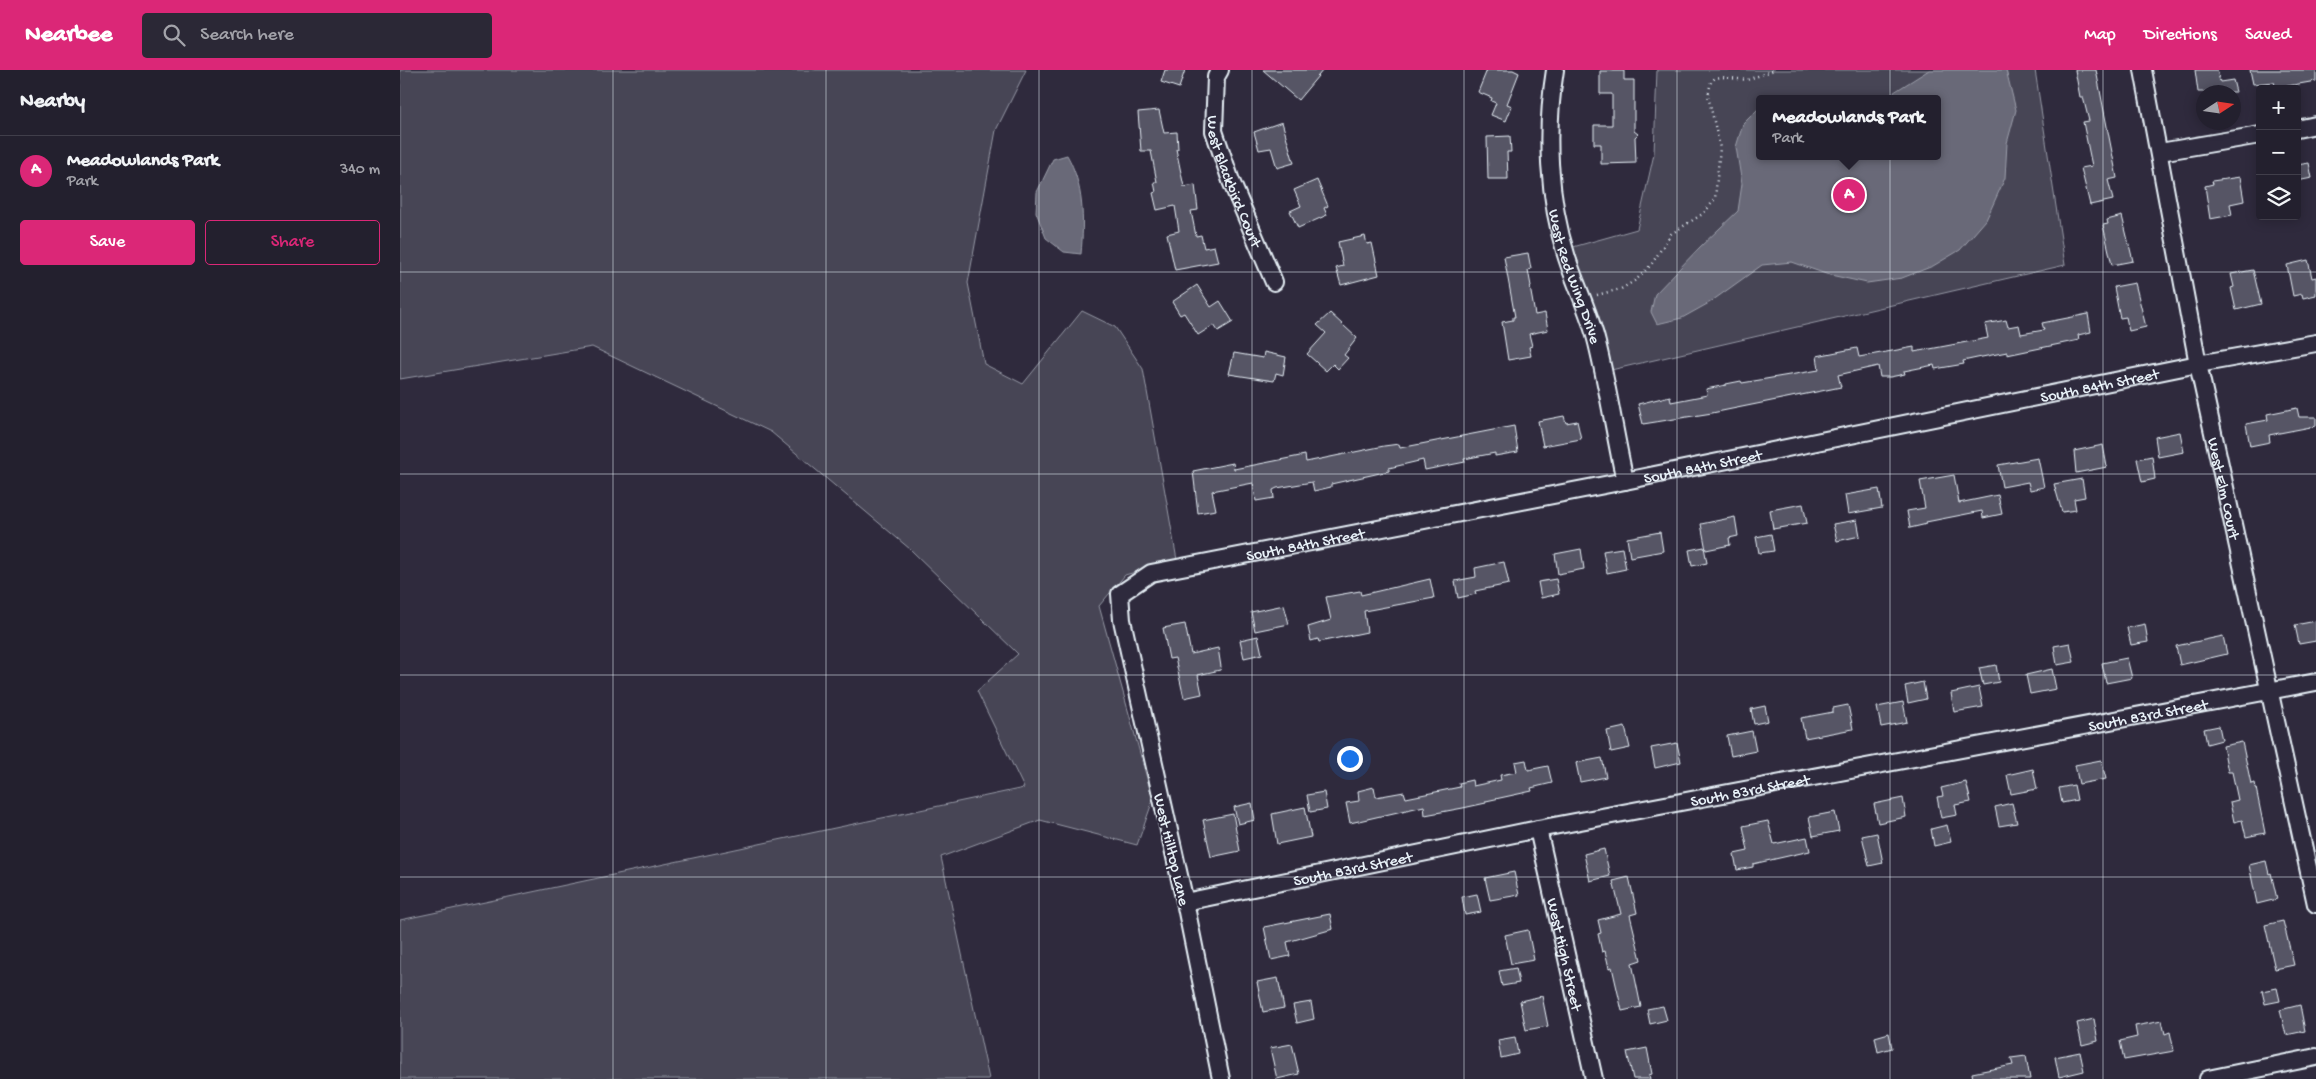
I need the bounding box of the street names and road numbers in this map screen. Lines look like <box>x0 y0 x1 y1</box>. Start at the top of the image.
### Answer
street label: West Blackbird Court <box>1201 115 1265 252</box>
street label: West Red Wing Drive <box>1542 208 1603 347</box>
street label: South 84th Street <box>2039 366 2162 409</box>
street label: West Elm Court <box>2201 436 2242 543</box>
street label: South 84th Street <box>1642 447 1765 490</box>
street label: South 84th Street <box>1245 525 1368 567</box>
street label: South 83rd Street <box>2087 696 2211 738</box>
street label: South 83rd Street <box>1689 772 1813 813</box>
street label: West Hilltop Lane <box>1147 792 1192 909</box>
street label: South 83rd Street <box>1292 849 1416 892</box>
street label: West High Street <box>1541 897 1585 1014</box>

